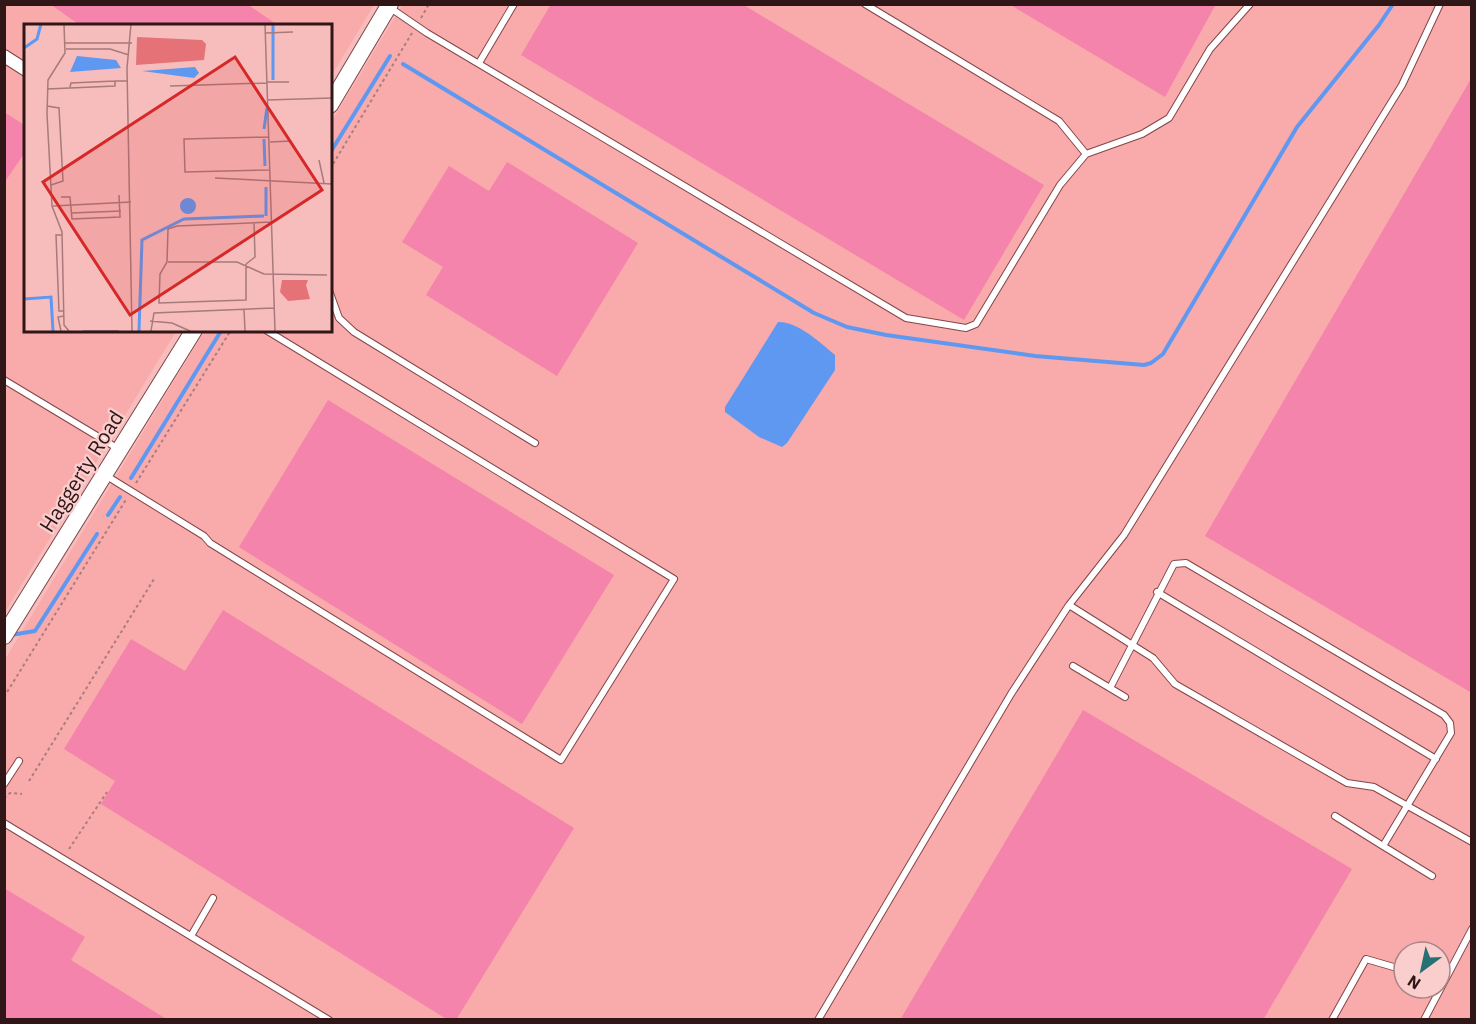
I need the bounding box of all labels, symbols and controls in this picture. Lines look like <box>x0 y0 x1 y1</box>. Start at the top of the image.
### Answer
inset map <box>24 24 332 332</box>
street label: Haggerty Road <box>32 405 130 537</box>
north arrow <box>1392 940 1452 1000</box>
text: N <box>1404 971 1424 994</box>

